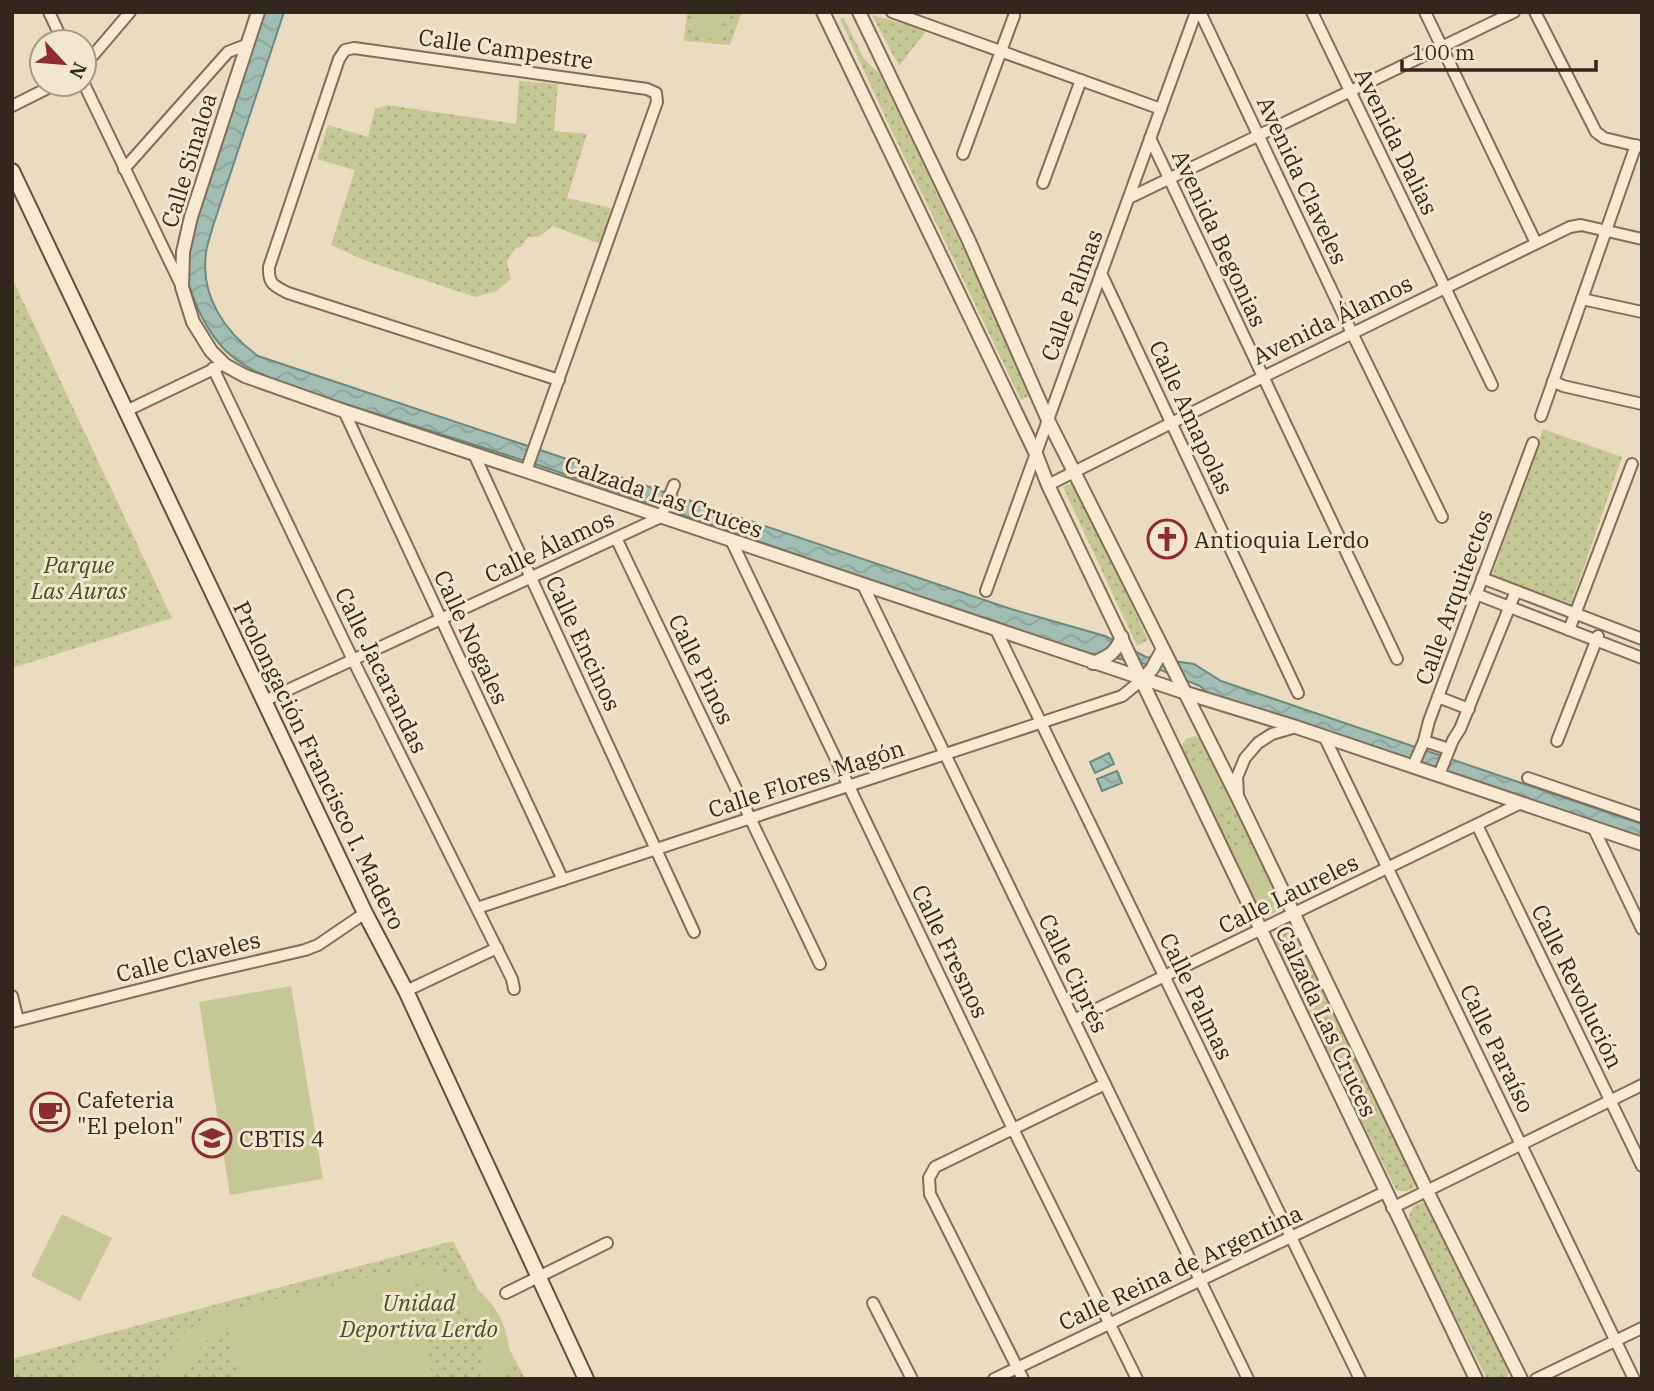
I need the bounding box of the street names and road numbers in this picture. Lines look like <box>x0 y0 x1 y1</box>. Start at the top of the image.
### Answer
street label: Calle Campestre <box>417 21 595 75</box>
street label: Avenida Dalias <box>1348 62 1446 220</box>
street label: Calle Sinaloa <box>153 89 223 231</box>
street label: Avenida Claveles <box>1251 91 1355 269</box>
street label: Avenida Begonias <box>1166 145 1274 331</box>
street label: Calle Palmas <box>1033 225 1109 365</box>
street label: Avenida Álamos <box>1247 267 1417 371</box>
street label: Calle Amapolas <box>1143 335 1241 499</box>
street label: Calzada Las Cruces <box>561 448 767 544</box>
street label: Calle Álamos <box>479 503 619 589</box>
street label: Calle Arquitectos <box>1407 505 1499 689</box>
street label: Calle Nogales <box>428 565 516 709</box>
street label: Calle Encinos <box>540 570 628 716</box>
street label: Calle Jacarandas <box>329 582 435 758</box>
street label: Prolongación Francisco I. Madero <box>227 596 413 934</box>
street label: Calle Pinos <box>662 609 742 729</box>
street label: Calle Flores Magón <box>704 732 908 824</box>
street label: Calle Laureles <box>1213 846 1363 940</box>
street label: Calle Fresnos <box>906 879 996 1023</box>
street label: Calle Revolución <box>1525 899 1631 1073</box>
street label: Calle Ciprés <box>1032 909 1116 1037</box>
street label: Calzada Las Cruces <box>1270 921 1384 1121</box>
street label: Calle Claveles <box>113 924 263 988</box>
street label: Calle Palmas <box>1153 927 1241 1065</box>
street label: Calle Paraíso <box>1454 979 1542 1117</box>
street label: Calle Reina de Argentina <box>1053 1197 1307 1337</box>

